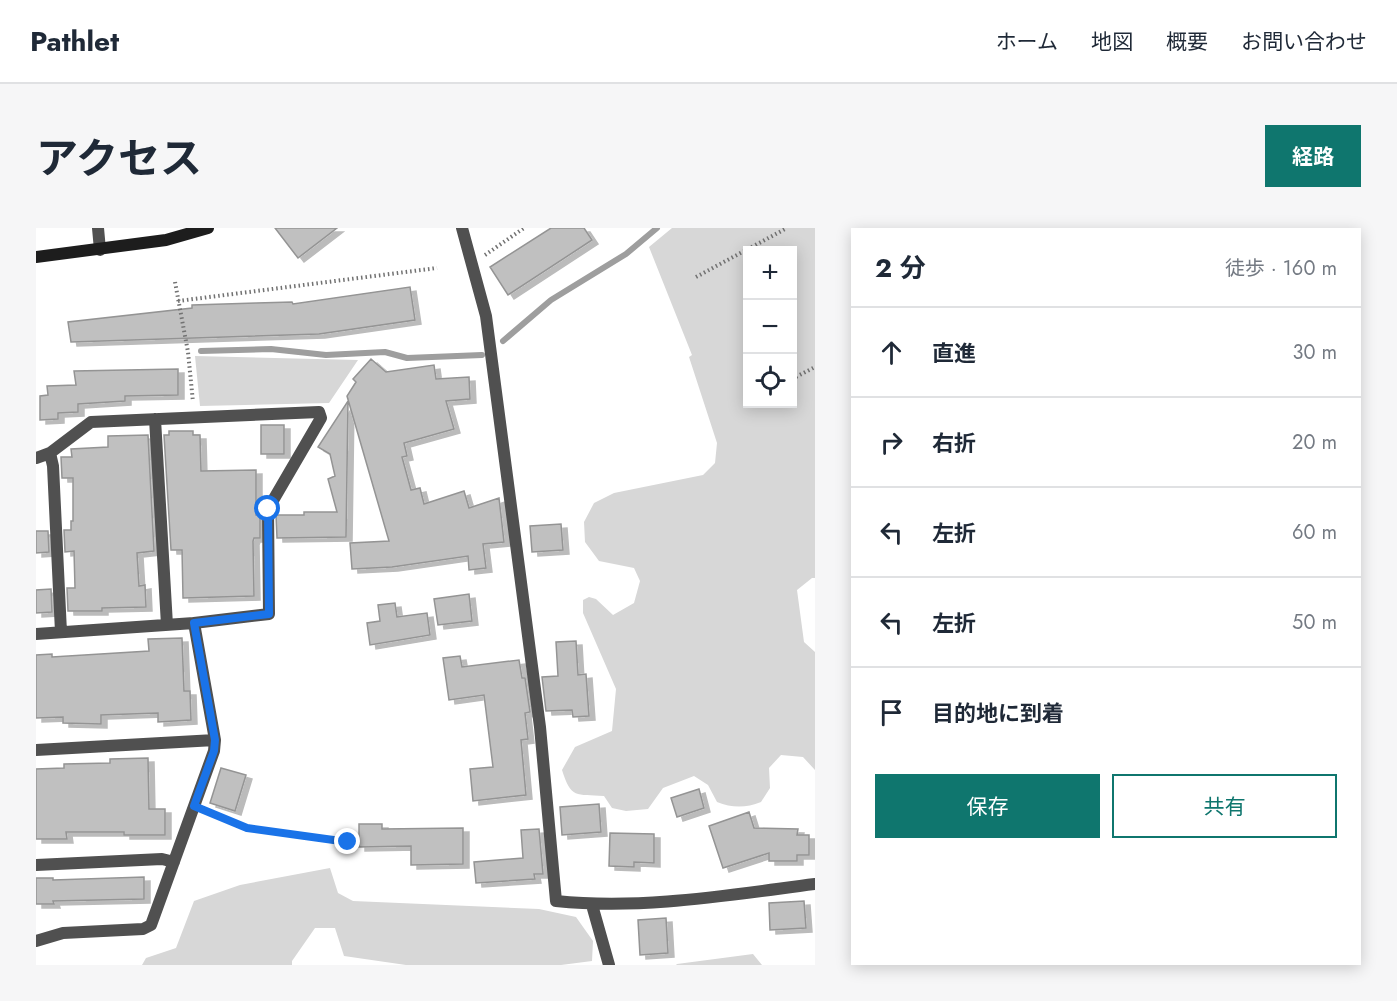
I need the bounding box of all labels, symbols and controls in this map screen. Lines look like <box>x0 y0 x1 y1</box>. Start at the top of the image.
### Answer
text: Pathlet <box>30 21 119 62</box>
text: ホーム <box>996 27 1058 57</box>
text: 地図 <box>1091 27 1133 57</box>
text: 概要 <box>1166 27 1208 57</box>
text: お問い合わせ <box>1241 27 1367 57</box>
button: 経路 <box>1265 125 1361 187</box>
text: アクセス <box>36 128 202 189</box>
map controls <box>743 246 797 408</box>
button: + <box>743 246 797 300</box>
text: 2 分 <box>875 249 926 287</box>
text: 徒歩 · 160 m <box>1225 254 1337 283</box>
button: − <box>743 300 797 354</box>
icon: ahead <box>875 336 908 369</box>
text: 直進 <box>932 337 976 369</box>
text: 30 m <box>1292 338 1337 367</box>
button: locate <box>743 354 797 408</box>
icon: right <box>875 426 908 459</box>
text: 右折 <box>932 427 976 459</box>
text: 20 m <box>1292 428 1337 457</box>
route start <box>254 495 280 521</box>
icon: left <box>875 516 908 549</box>
text: 左折 <box>932 517 976 549</box>
text: 60 m <box>1292 518 1337 547</box>
icon: left <box>875 606 908 639</box>
text: 左折 <box>932 607 976 639</box>
text: 50 m <box>1292 608 1337 637</box>
icon: arrive <box>875 696 908 729</box>
text: 目的地に到着 <box>932 697 1064 729</box>
button: 保存 <box>875 774 1100 838</box>
button: 共有 <box>1112 774 1337 838</box>
route end <box>334 828 360 854</box>

